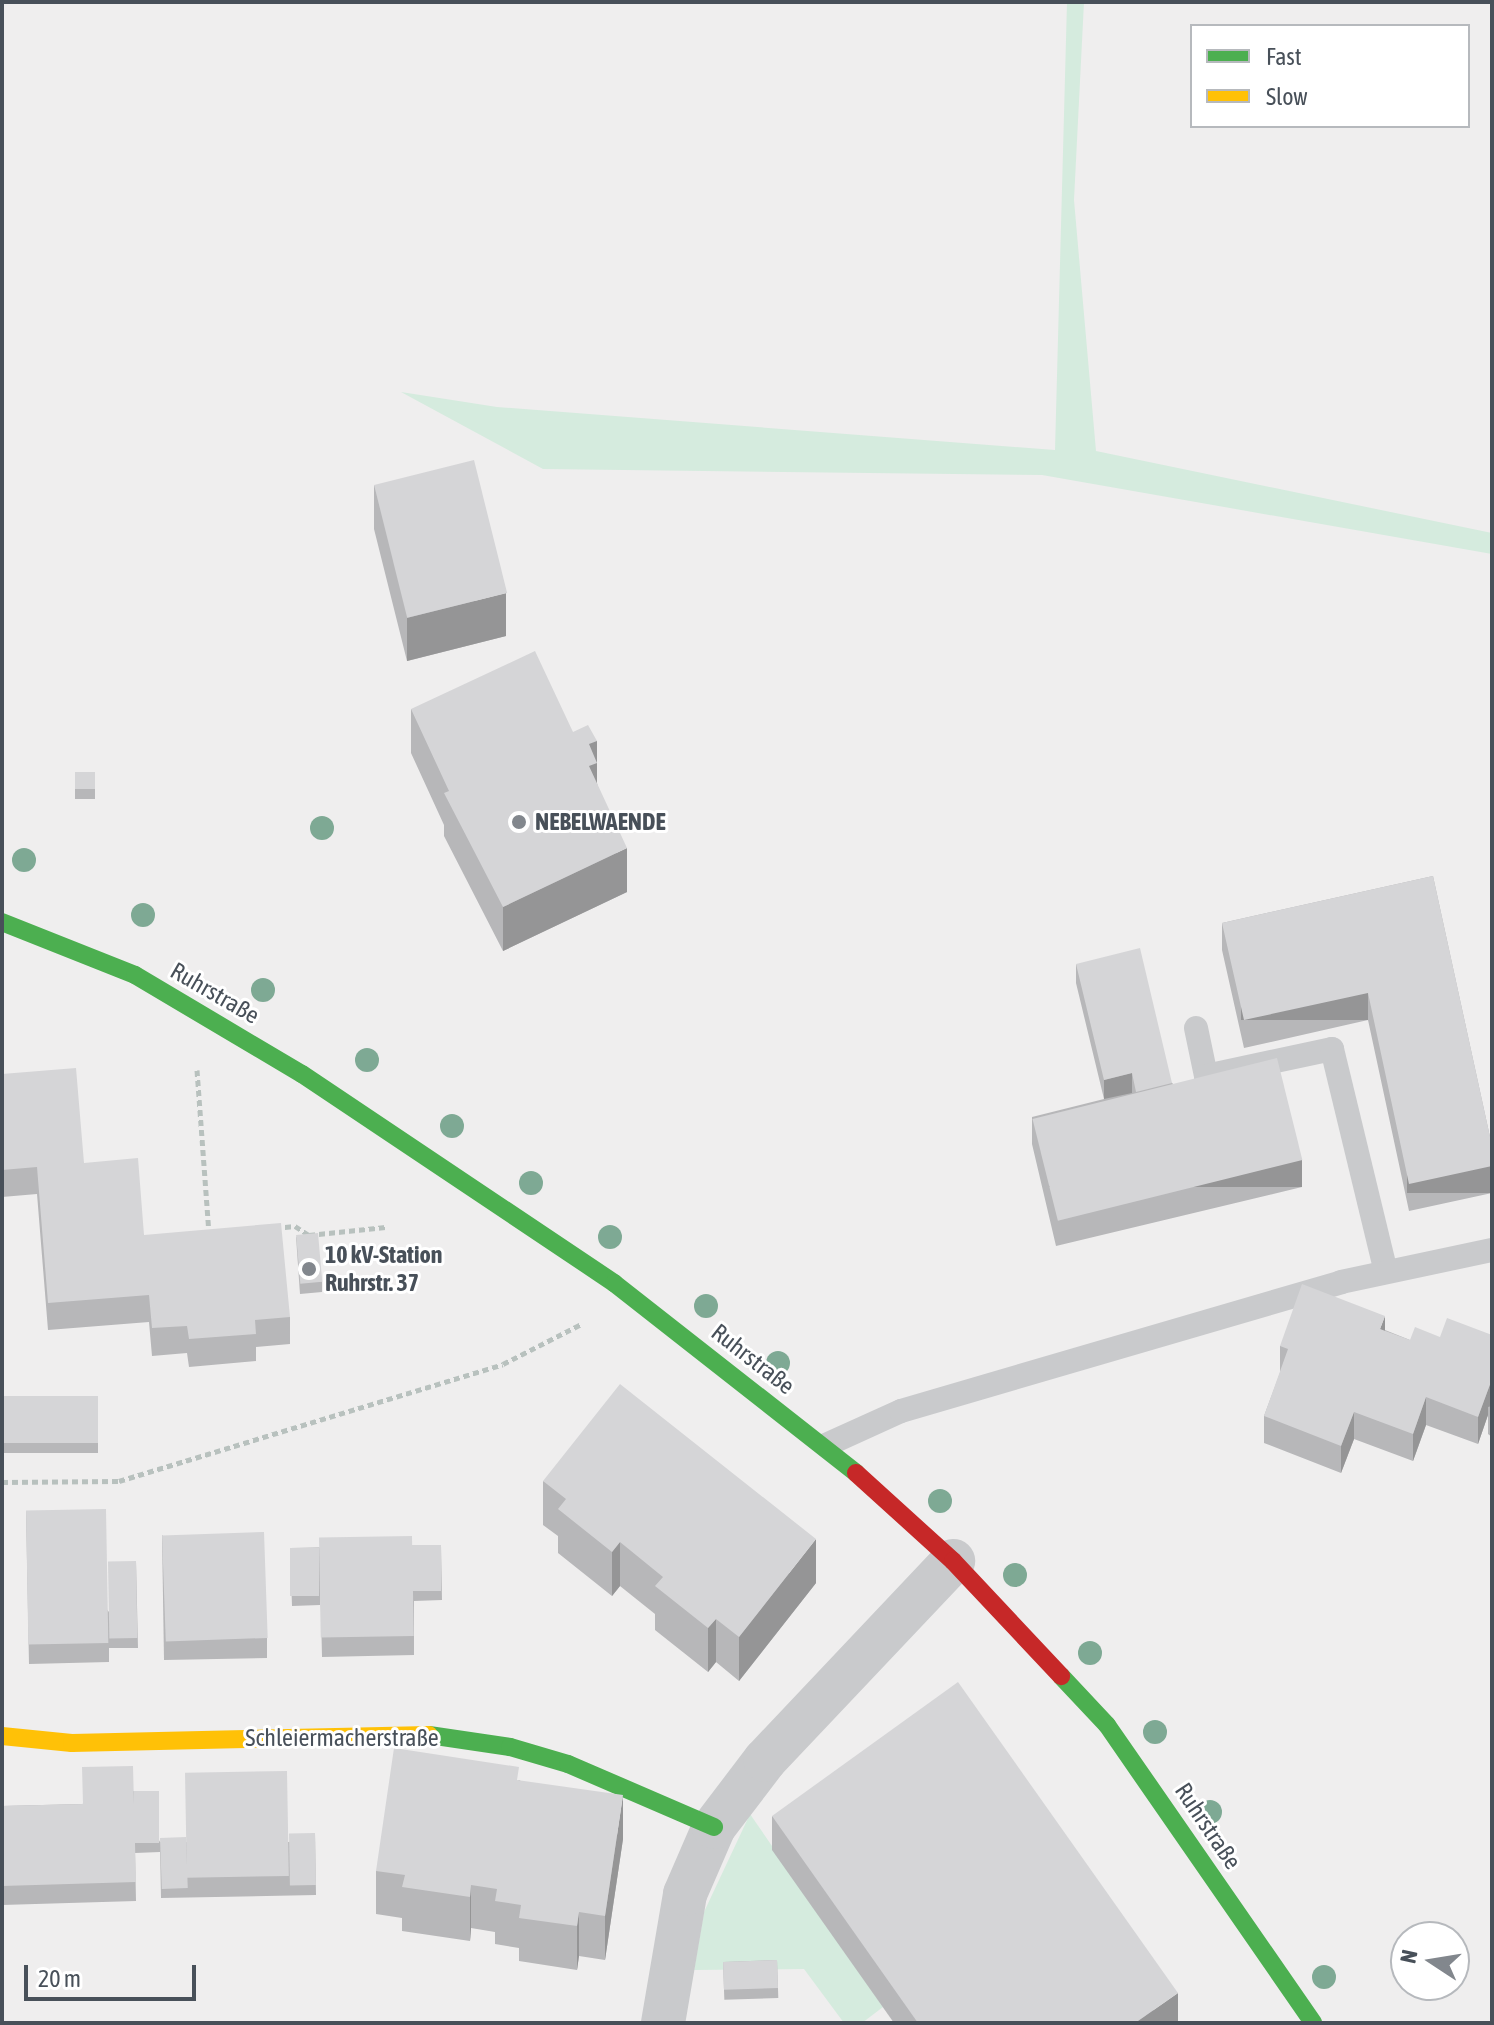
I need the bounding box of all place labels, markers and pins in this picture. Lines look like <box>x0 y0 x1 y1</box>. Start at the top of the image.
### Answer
place label: NEBELWAENDE <box>535 808 666 836</box>
marker: NEBELWAENDE <box>510 813 528 831</box>
place label: 10 kV-Station Ruhrstr. 37 <box>325 1241 442 1297</box>
marker: 10 kV-Station Ruhrstr. 37 <box>300 1260 318 1278</box>

